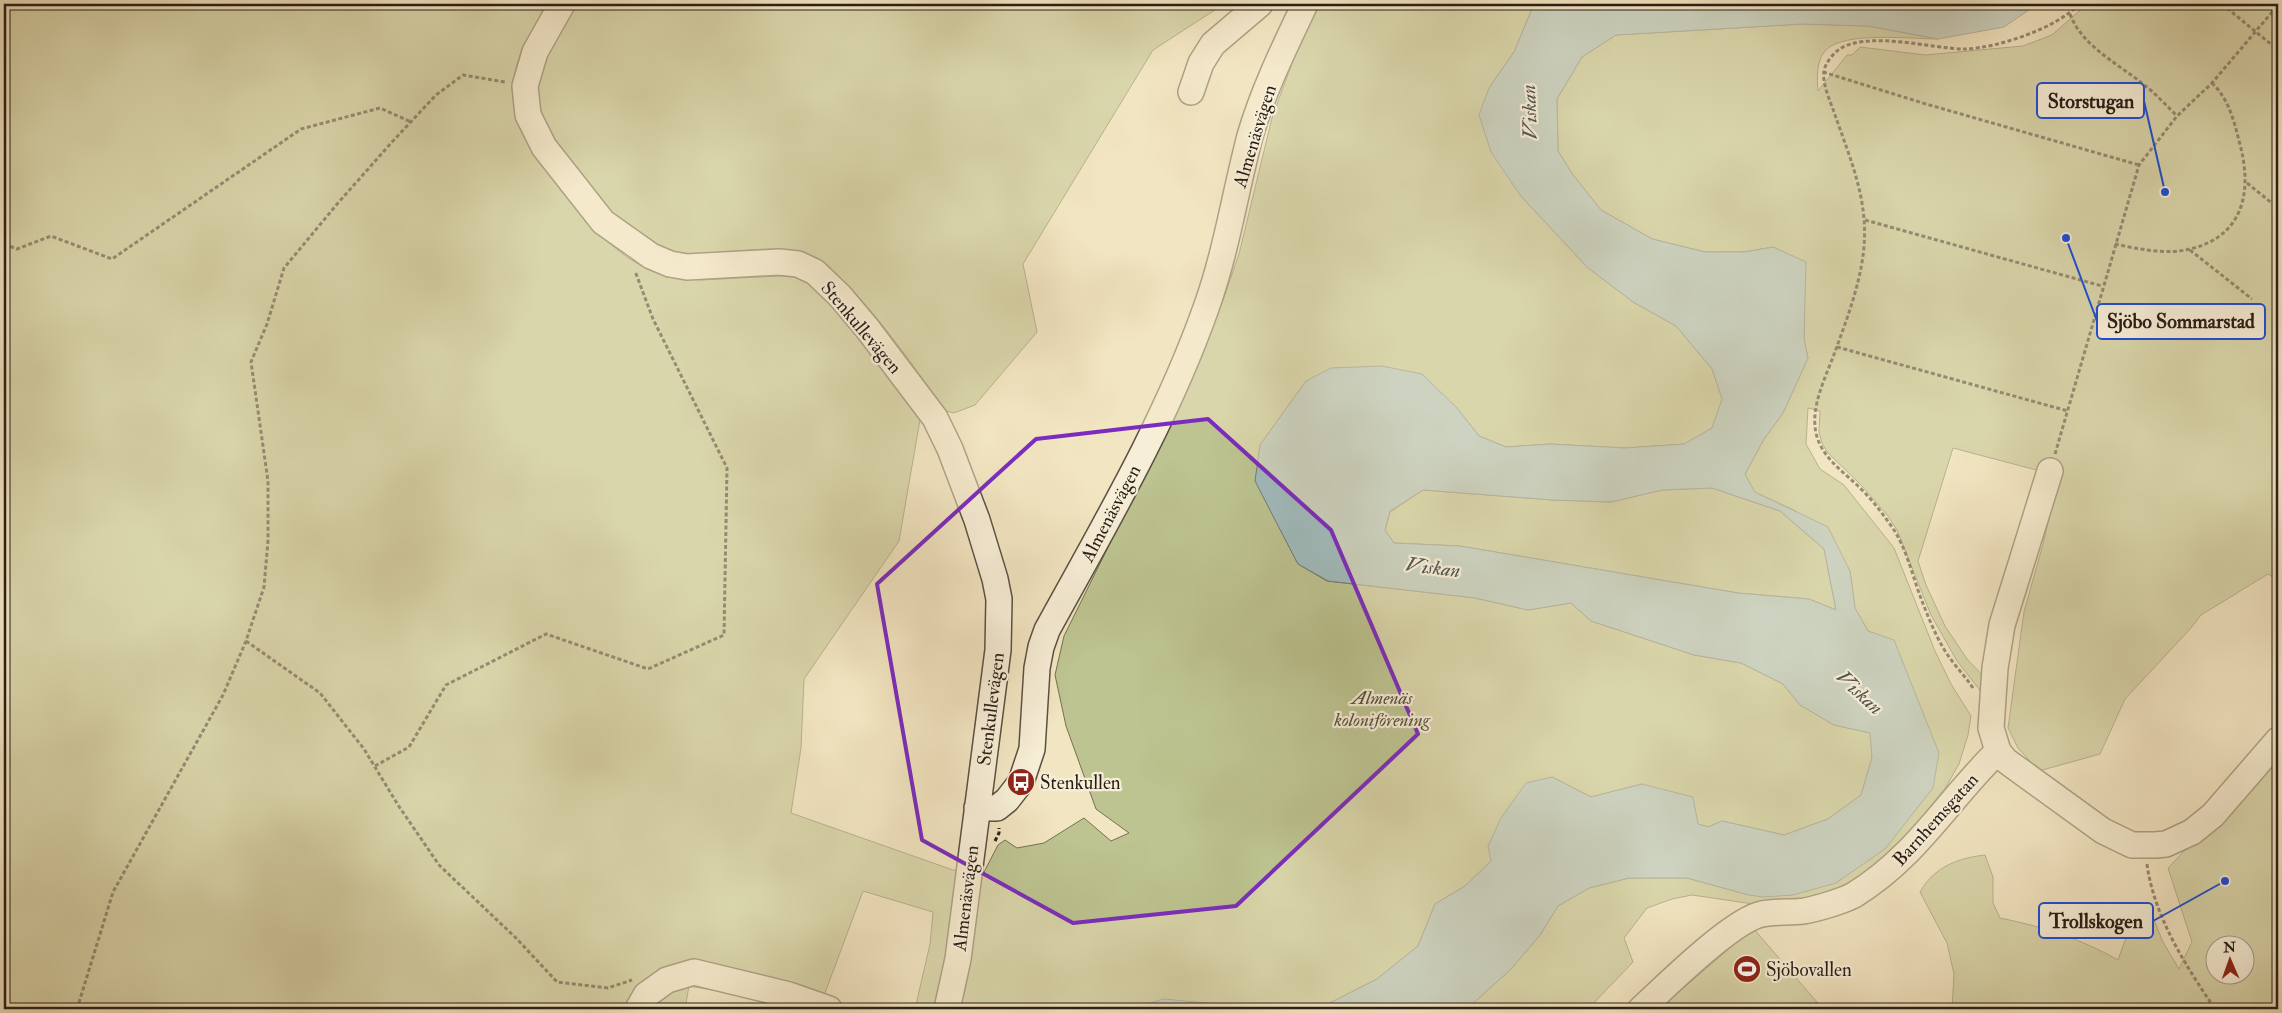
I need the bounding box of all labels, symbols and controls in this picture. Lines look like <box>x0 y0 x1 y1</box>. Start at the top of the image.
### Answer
street label: Almenäsvägen <box>1228 82 1282 192</box>
callout: Storstugan <box>2037 83 2144 118</box>
water label: Viskan <box>1516 84 1543 140</box>
text: Storstugan <box>2048 89 2135 115</box>
street label: Stenkullevägen <box>815 276 907 379</box>
callout: Sjöbo Sommarstad <box>2097 304 2265 339</box>
text: Sjöbo Sommarstad <box>2107 309 2255 334</box>
street label: Almenäsvägen <box>1075 461 1147 567</box>
water label: Viskan <box>1404 552 1462 583</box>
street label: Stenkullevägen <box>972 651 1010 767</box>
water label: Viskan <box>1831 665 1888 720</box>
park label: Almenäs koloniförening <box>1333 686 1431 732</box>
bus stop icon: Stenkullen <box>1006 767 1036 797</box>
street label: Barnhemsgatan <box>1888 768 1984 871</box>
place label: Stenkullen <box>1040 771 1121 795</box>
street label: Almenäsvägen <box>947 844 984 954</box>
callout: Trollskogen <box>2039 903 2153 938</box>
text: Trollskogen <box>2048 909 2144 935</box>
north arrow <box>2204 936 2254 986</box>
text: N <box>2222 939 2237 956</box>
sports icon: Sjöbovallen <box>1732 954 1762 984</box>
place label: Sjöbovallen <box>1766 958 1852 982</box>

